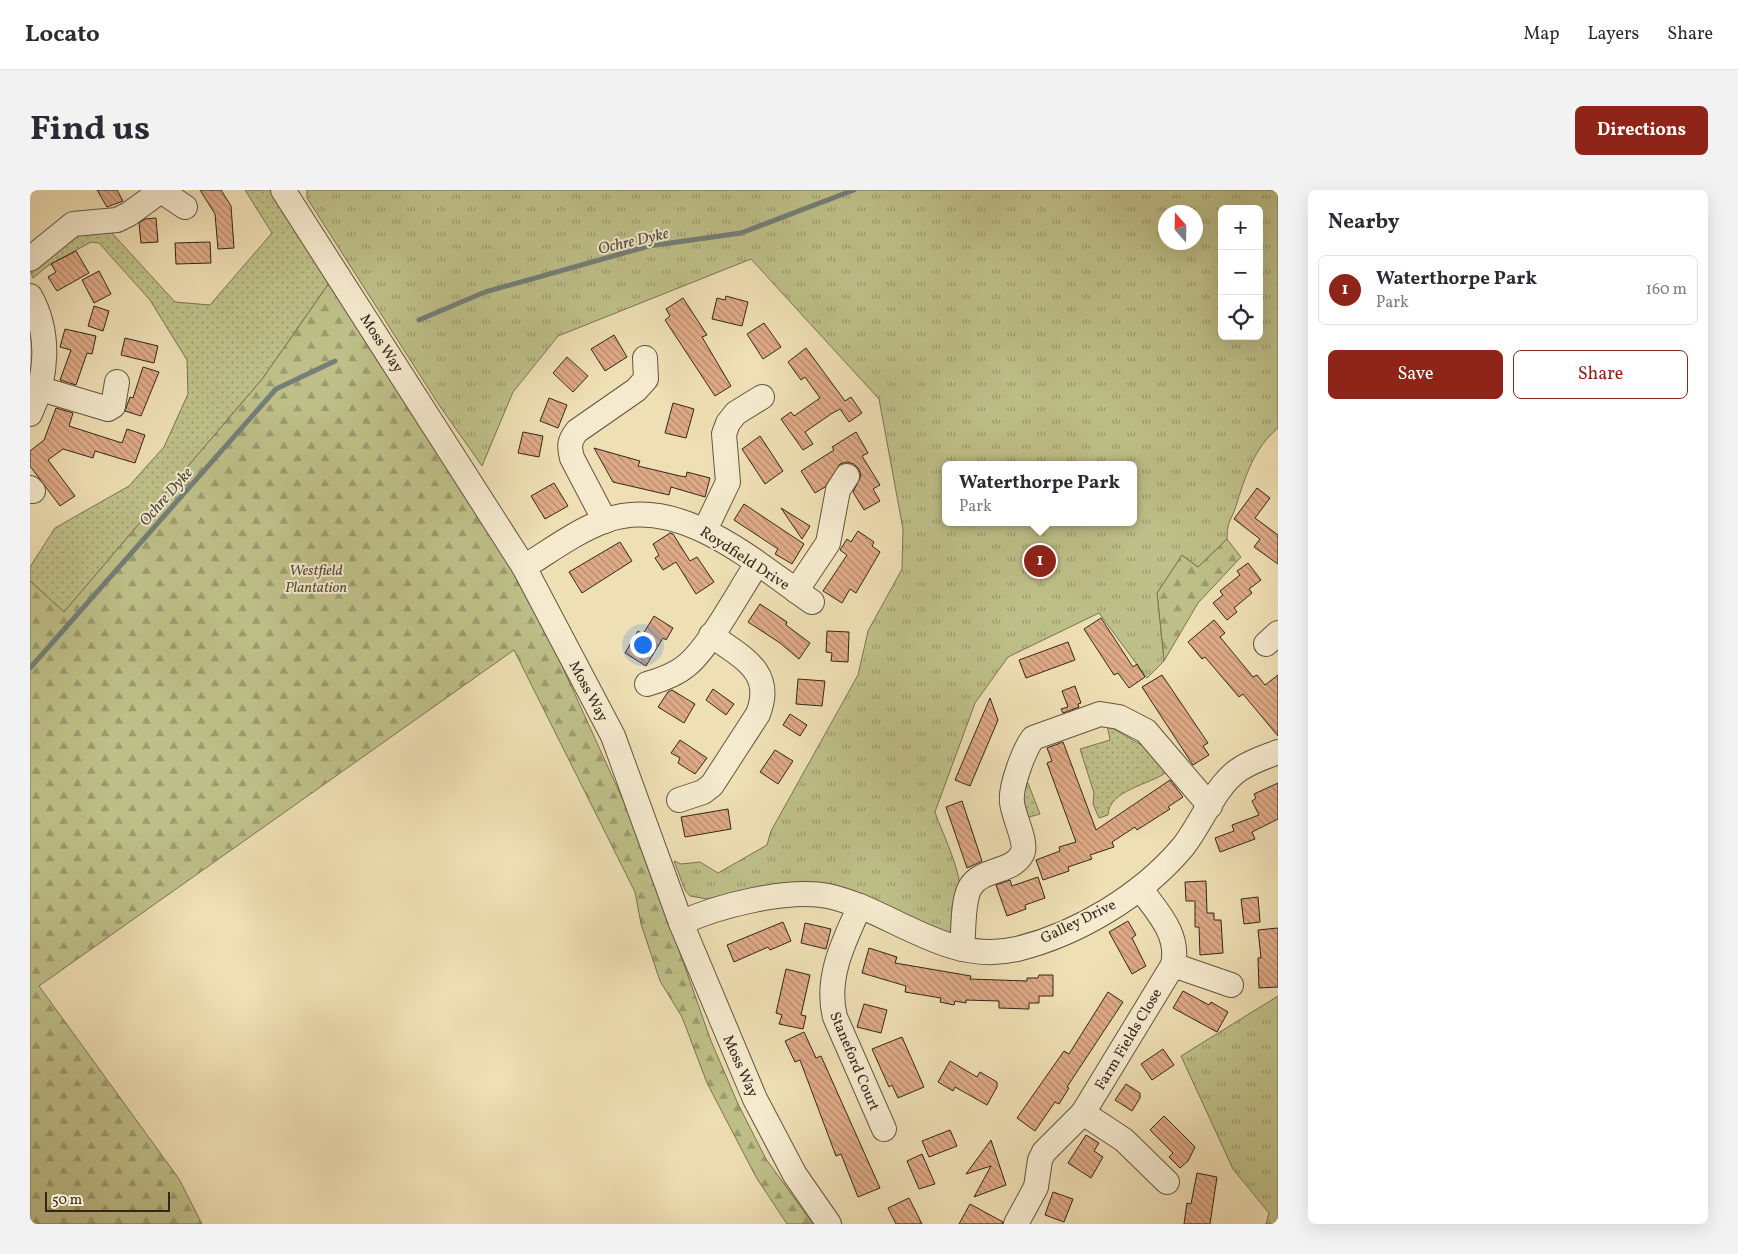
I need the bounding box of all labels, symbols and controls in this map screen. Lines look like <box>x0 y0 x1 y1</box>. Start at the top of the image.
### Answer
text: Locato <box>25 18 100 52</box>
text: Map <box>1523 22 1559 47</box>
text: Layers <box>1587 22 1639 47</box>
text: Share <box>1667 22 1713 47</box>
text: Find us <box>30 106 150 154</box>
button: Directions <box>1575 106 1708 155</box>
north arrow <box>1158 205 1203 250</box>
map controls <box>1218 205 1263 340</box>
button: + <box>1218 205 1263 250</box>
text: Nearby <box>1328 208 1399 237</box>
water label: Ochre Dyke <box>596 223 671 261</box>
button: − <box>1218 250 1263 295</box>
text: Waterthorpe Park <box>1376 266 1537 292</box>
text: 1 <box>1342 279 1348 301</box>
text: 160 m <box>1646 279 1687 301</box>
text: Park <box>1376 292 1409 314</box>
button: locate <box>1218 295 1263 340</box>
street label: Moss Way <box>354 310 408 377</box>
button: Save <box>1328 350 1503 399</box>
button: Share <box>1513 350 1688 399</box>
popup <box>942 461 1137 526</box>
water label: Ochre Dyke <box>135 463 199 532</box>
text: Waterthorpe Park <box>959 470 1120 496</box>
text: Park <box>959 496 992 518</box>
street label: Roydfield Drive <box>695 522 793 596</box>
pin: 1 <box>1024 542 1056 580</box>
park label: Westfield Plantation <box>285 561 347 599</box>
your location <box>630 632 656 658</box>
street label: Moss Way <box>563 658 612 726</box>
street label: Galley Drive <box>1037 895 1120 950</box>
street label: Farm Fields Close <box>1091 985 1168 1095</box>
street label: Staneford Court <box>823 1009 884 1114</box>
street label: Moss Way <box>717 1032 763 1101</box>
scale bar <box>45 1189 170 1212</box>
text: 50 m <box>52 1191 82 1210</box>

